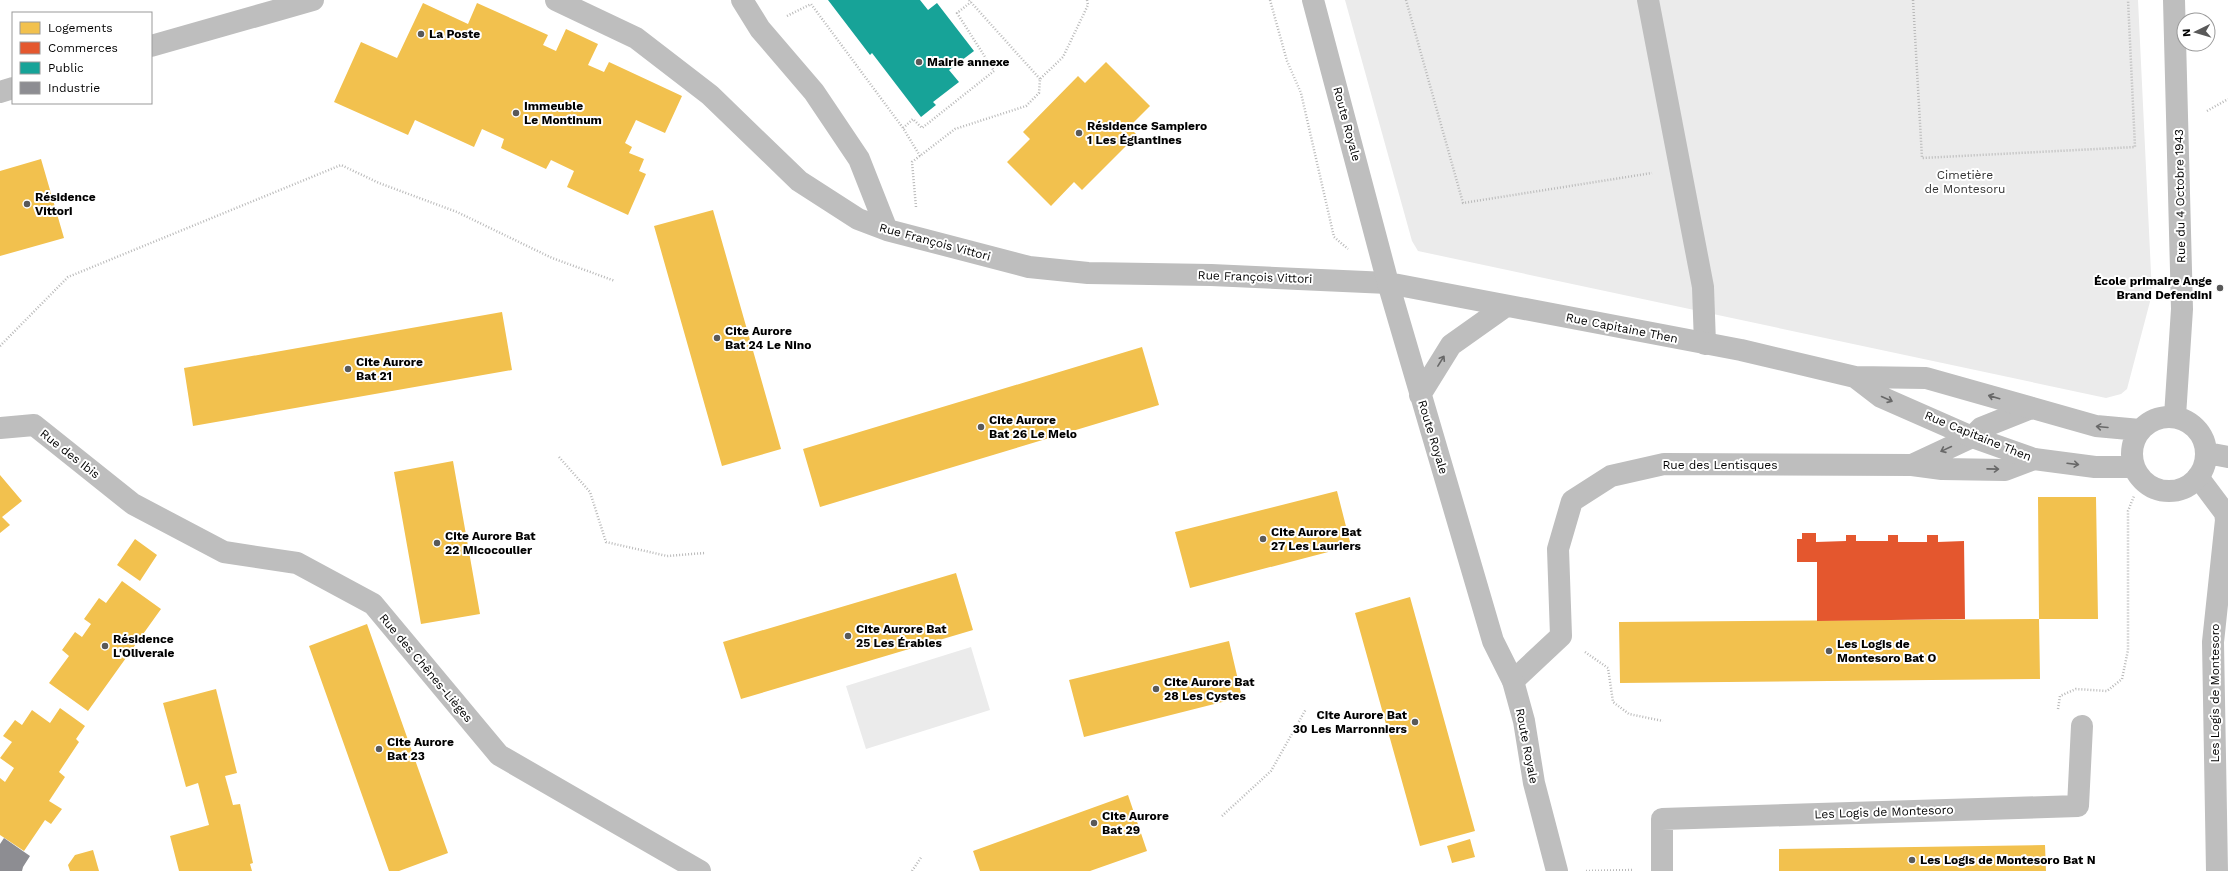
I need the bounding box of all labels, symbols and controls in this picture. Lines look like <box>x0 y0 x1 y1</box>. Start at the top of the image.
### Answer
legend <box>12 12 152 104</box>
north arrow <box>2176 12 2216 52</box>
text: Logements <box>48 21 113 35</box>
place label: La Poste <box>429 27 480 41</box>
text: N <box>2180 28 2193 37</box>
marker: La Poste <box>416 29 426 39</box>
text: Commerces <box>48 41 118 55</box>
place label: Mairie annexe <box>927 55 1010 69</box>
marker: Mairie annexe <box>914 57 924 67</box>
text: Public <box>48 61 84 75</box>
text: Industrie <box>48 81 100 95</box>
street label: Route Royale <box>1330 85 1364 163</box>
place label: Immeuble Le Montinum <box>524 99 602 127</box>
marker: Immeuble Le Montinum <box>511 108 521 118</box>
place label: Résidence Sampiero 1 Les Églantines <box>1087 119 1207 147</box>
marker: Résidence Sampiero 1 Les Églantines <box>1074 128 1084 138</box>
street label: Rue du 4 Octobre 1943 <box>2172 129 2188 263</box>
park label: Cimetière de Montesoru <box>1924 168 2006 196</box>
place label: Résidence Vittori <box>35 190 96 218</box>
marker: Résidence Vittori <box>22 199 32 209</box>
street label: Rue François Vittori <box>878 220 992 264</box>
street label: Rue François Vittori <box>1197 268 1313 286</box>
place label: École primaire Ange Brand Defendini <box>2094 274 2212 302</box>
marker: École primaire Ange Brand Defendini <box>2215 283 2225 293</box>
street label: Rue Capitaine Then <box>1565 310 1679 346</box>
place label: Cite Aurore Bat 24 Le Nino <box>725 324 811 352</box>
marker: Cite Aurore Bat 24 Le Nino <box>712 333 722 343</box>
place label: Cite Aurore Bat 21 <box>356 355 423 383</box>
one-way arrow <box>1437 356 1445 367</box>
marker: Cite Aurore Bat 21 <box>343 364 353 374</box>
one-way arrow <box>1987 393 2000 400</box>
one-way arrow <box>1881 396 1893 403</box>
street label: Route Royale <box>1415 398 1451 476</box>
street label: Rue Capitaine Then <box>1923 408 2033 464</box>
place label: Cite Aurore Bat 26 Le Melo <box>989 413 1077 441</box>
marker: Cite Aurore Bat 26 Le Melo <box>976 422 986 432</box>
one-way arrow <box>2096 423 2109 430</box>
street label: Rue des Ibis <box>37 426 103 482</box>
one-way arrow <box>1941 446 1953 453</box>
street label: Rue des Lentisques <box>1662 458 1778 472</box>
one-way arrow <box>2066 460 2079 468</box>
one-way arrow <box>1986 466 1999 473</box>
place label: Cite Aurore Bat 27 Les Lauriers <box>1271 525 1362 553</box>
place label: Cite Aurore Bat 22 Micocoulier <box>445 529 536 557</box>
marker: Cite Aurore Bat 27 Les Lauriers <box>1258 534 1268 544</box>
marker: Cite Aurore Bat 22 Micocoulier <box>432 538 442 548</box>
street label: Rue des Chênes-Lièges <box>376 611 476 725</box>
place label: Cite Aurore Bat 25 Les Érables <box>856 622 947 650</box>
street label: Les Logis de Montesoro <box>2208 623 2222 763</box>
marker: Cite Aurore Bat 25 Les Érables <box>843 631 853 641</box>
place label: Résidence L'Oliveraie <box>113 632 174 660</box>
place label: Les Logis de Montesoro Bat O <box>1837 637 1937 665</box>
marker: Résidence L'Oliveraie <box>100 641 110 651</box>
marker: Les Logis de Montesoro Bat O <box>1824 646 1834 656</box>
place label: Cite Aurore Bat 28 Les Cystes <box>1164 675 1255 703</box>
marker: Cite Aurore Bat 28 Les Cystes <box>1151 684 1161 694</box>
street label: Route Royale <box>1513 707 1541 785</box>
place label: Cite Aurore Bat 30 Les Marronniers <box>1293 708 1408 736</box>
marker: Cite Aurore Bat 30 Les Marronniers <box>1410 717 1420 727</box>
place label: Cite Aurore Bat 23 <box>387 735 454 763</box>
marker: Cite Aurore Bat 23 <box>374 744 384 754</box>
street label: Les Logis de Montesoro <box>1814 803 1954 821</box>
place label: Cite Aurore Bat 29 <box>1102 809 1169 837</box>
marker: Cite Aurore Bat 29 <box>1089 818 1099 828</box>
place label: Les Logis de Montesoro Bat N <box>1920 853 2096 867</box>
marker: Les Logis de Montesoro Bat N <box>1907 855 1917 865</box>

